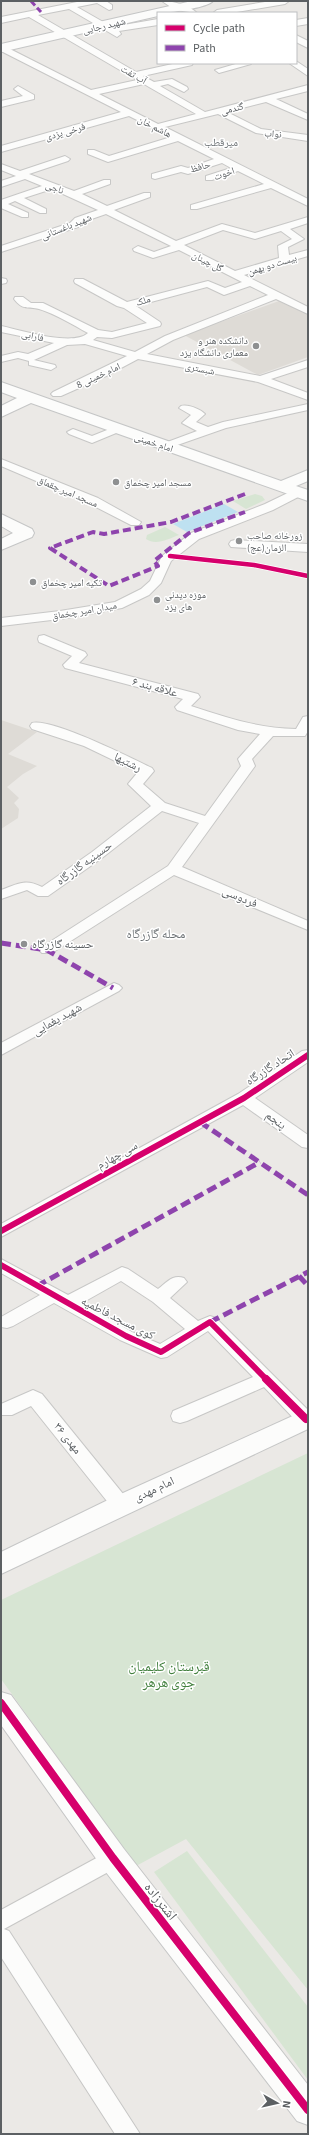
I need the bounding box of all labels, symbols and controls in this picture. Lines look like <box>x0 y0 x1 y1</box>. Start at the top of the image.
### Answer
legend <box>157 12 297 64</box>
street label: شهید رجایی <box>81 14 128 38</box>
text: Cycle path <box>193 20 245 37</box>
text: Path <box>193 40 216 57</box>
street label: آب تفت <box>118 62 149 88</box>
street label: گندمی <box>219 99 246 119</box>
street label: هاشم خان <box>135 112 174 141</box>
street label: فرخی یزدی <box>44 120 87 144</box>
street label: نواب <box>264 126 283 142</box>
district label: میرقطب <box>204 135 238 150</box>
street label: حافظ <box>188 157 213 177</box>
street label: اخوت <box>212 164 237 184</box>
street label: ناجی <box>43 178 66 198</box>
street label: شهید باغستانی <box>39 210 94 243</box>
street label: گل چینان <box>190 248 226 276</box>
street label: بیست دو بهمن <box>246 251 299 279</box>
street label: ملک <box>134 292 153 310</box>
street label: فارابی <box>20 327 45 345</box>
place label: دانشکده هنر و معماری دانشگاه یزد <box>180 334 248 360</box>
marker: دانشکده هنر و معماری دانشگاه یزد <box>251 341 261 351</box>
street label: شبستری <box>184 359 216 379</box>
street label: امام خمینی 8 <box>74 360 123 392</box>
street label: امام خمینی <box>132 430 175 456</box>
street label: مسجد امیر چقماق <box>35 473 100 511</box>
place label: مسجد امیر چخماق <box>124 476 192 490</box>
marker: مسجد امیر چخماق <box>111 477 121 487</box>
place label: زورخانه صاحب الزمان(عج) <box>247 529 303 555</box>
marker: زورخانه صاحب الزمان(عج) <box>234 536 244 546</box>
place label: تکیه امیر چخماق <box>41 576 102 590</box>
marker: تکیه امیر چخماق <box>28 577 38 587</box>
place label: موزه دیدنی های یزد <box>165 588 207 614</box>
marker: موزه دیدنی های یزد <box>152 595 162 605</box>
street label: میدان امیر چخماق <box>51 598 118 624</box>
street label: علاقه بند ۶ <box>130 673 180 702</box>
street label: رشتیها <box>111 749 145 777</box>
street label: حسینیه گازرگاه <box>53 837 116 890</box>
street label: فردوسی <box>220 882 260 912</box>
district label: محله گازرگاه <box>127 925 186 943</box>
place label: حسینه گازرگاه <box>32 936 94 953</box>
marker: حسینه گازرگاه <box>19 939 29 949</box>
street label: شهید یغمایی <box>29 999 85 1040</box>
street label: اتحاد گازرگاه <box>242 1045 298 1090</box>
street label: پنجم <box>262 1107 290 1134</box>
street label: سی چهارم <box>94 1137 141 1174</box>
street label: کوی مسجد فاطمیه <box>78 1293 158 1344</box>
street label: مهدی ۳۶ <box>50 1419 86 1458</box>
street label: امام مهدی <box>131 1473 177 1506</box>
park label: قبرستان کلیمیان جوی هرهر <box>128 1657 210 1693</box>
street label: اشترزاده <box>139 1878 181 1925</box>
north arrow <box>257 2083 297 2123</box>
text: N <box>278 2100 294 2109</box>

